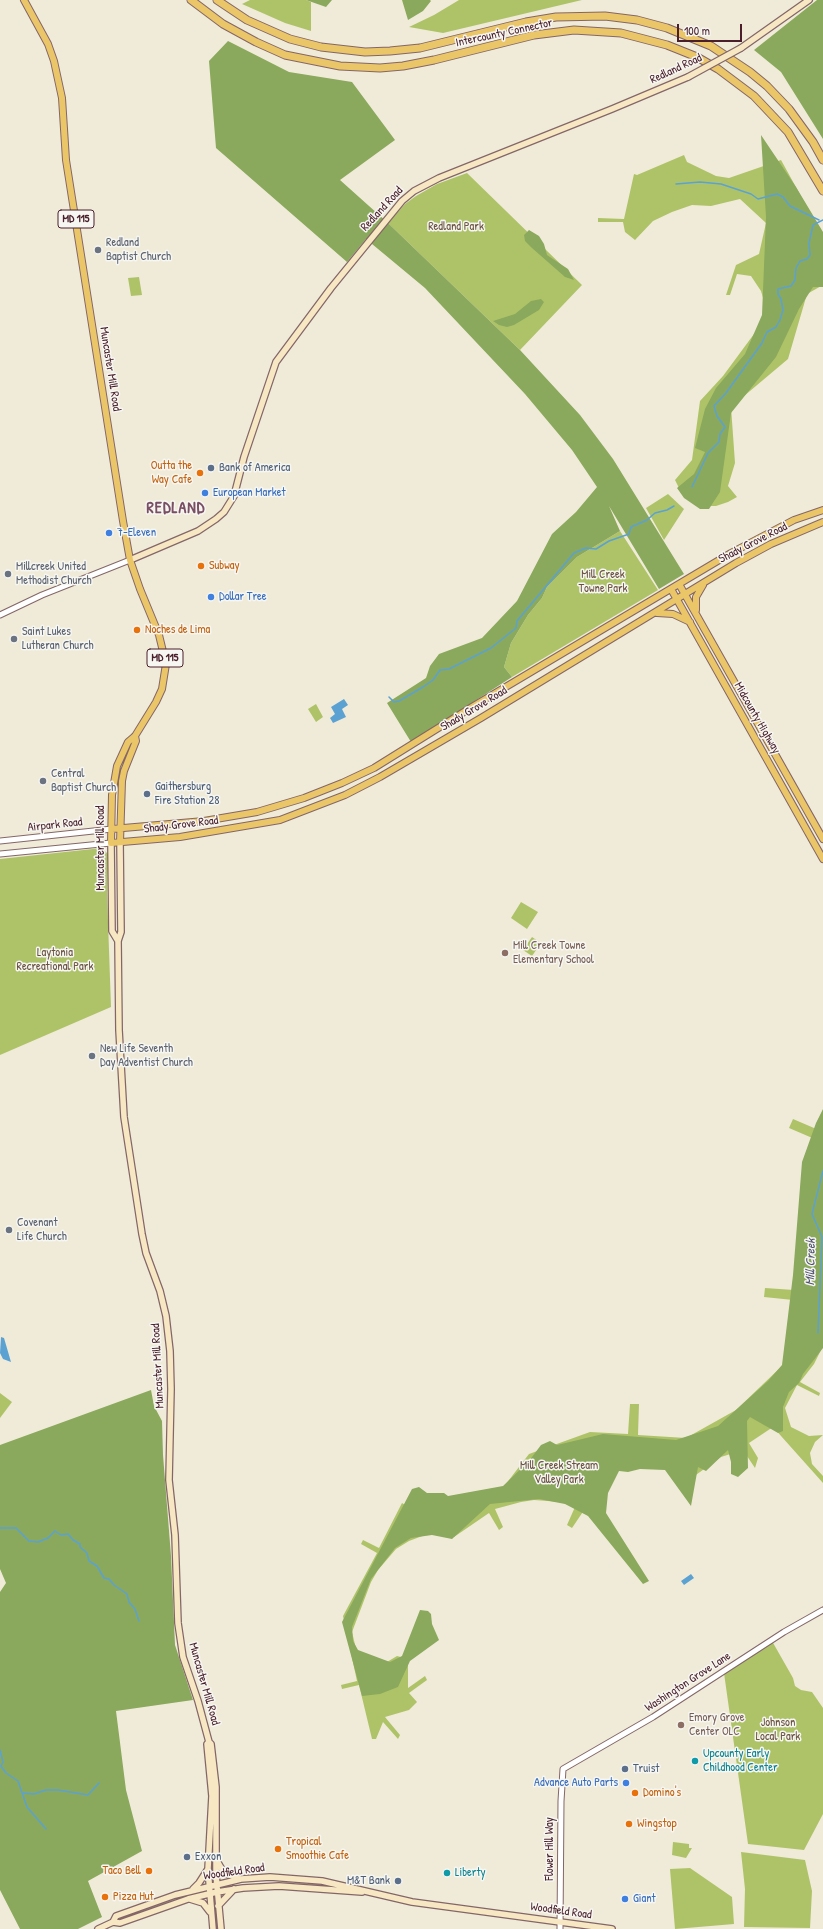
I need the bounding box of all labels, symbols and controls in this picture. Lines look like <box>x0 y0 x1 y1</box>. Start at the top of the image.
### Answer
street label: Intercounty Connector <box>454 16 554 50</box>
scale bar <box>679 16 744 42</box>
text: 100 m <box>684 22 710 39</box>
street label: Redland Road <box>648 51 704 87</box>
street label: Redland Road <box>358 184 406 234</box>
road number: MD 115 <box>58 210 94 228</box>
park label: Redland Park <box>428 220 484 234</box>
place label: Redland Baptist Church <box>106 236 171 264</box>
marker: Redland Baptist Church <box>93 245 103 255</box>
street label: Muncaster Mill Road <box>96 326 124 412</box>
place label: Outta the Way Cafe <box>151 459 192 487</box>
place label: Bank of America <box>219 461 290 475</box>
marker: Bank of America <box>206 463 216 473</box>
marker: Outta the Way Cafe <box>195 468 205 478</box>
place label: European Market <box>213 486 286 500</box>
marker: European Market <box>200 488 210 498</box>
district label: REDLAND <box>147 499 205 519</box>
street label: Shady Grove Road <box>716 520 790 566</box>
place label: 7-Eleven <box>117 526 156 540</box>
marker: 7-Eleven <box>104 528 114 538</box>
place label: Subway <box>209 559 240 573</box>
place label: Millcreek United Methodist Church <box>16 560 92 588</box>
marker: Subway <box>196 561 206 571</box>
park label: Mill Creek Towne Park <box>578 568 628 596</box>
marker: Millcreek United Methodist Church <box>3 569 13 579</box>
place label: Dollar Tree <box>219 590 267 604</box>
marker: Dollar Tree <box>206 592 216 602</box>
place label: Noches de Lima <box>145 623 210 637</box>
place label: Saint Lukes Lutheran Church <box>22 625 93 653</box>
marker: Noches de Lima <box>132 625 142 635</box>
marker: Saint Lukes Lutheran Church <box>9 634 19 644</box>
road number: MD 115 <box>147 649 183 667</box>
street label: Midcounty Highway <box>731 680 783 756</box>
street label: Shady Grove Road <box>438 684 510 734</box>
place label: Central Baptist Church <box>51 767 116 795</box>
marker: Central Baptist Church <box>38 776 48 786</box>
place label: Gaithersburg Fire Station 28 <box>155 780 219 808</box>
marker: Gaithersburg Fire Station 28 <box>142 789 152 799</box>
street label: Muncaster Mill Road <box>94 805 108 891</box>
street label: Shady Grove Road <box>143 813 219 837</box>
street label: Airpark Road <box>27 815 83 835</box>
place label: Mill Creek Towne Elementary School <box>513 939 594 967</box>
park label: Laytonia Recreational Park <box>17 946 93 974</box>
marker: Mill Creek Towne Elementary School <box>500 948 510 958</box>
place label: New Life Seventh Day Adventist Church <box>100 1042 193 1070</box>
marker: New Life Seventh Day Adventist Church <box>87 1051 97 1061</box>
place label: Covenant Life Church <box>17 1216 67 1244</box>
marker: Covenant Life Church <box>4 1225 14 1235</box>
water label: Mill Creek <box>803 1238 819 1286</box>
street label: Muncaster Mill Road <box>149 1323 167 1409</box>
park label: Mill Creek Stream Valley Park <box>520 1459 598 1487</box>
street label: Muncaster Mill Road <box>185 1641 223 1727</box>
street label: Washington Grove Lane <box>642 1649 734 1715</box>
place label: Emory Grove Center OLC <box>689 1711 745 1739</box>
park label: Johnson Local Park <box>756 1716 800 1744</box>
marker: Emory Grove Center OLC <box>676 1720 686 1730</box>
place label: Upcounty Early Childhood Center <box>703 1747 778 1775</box>
marker: Upcounty Early Childhood Center <box>690 1756 700 1766</box>
place label: Truist <box>633 1762 659 1776</box>
marker: Truist <box>620 1764 630 1774</box>
place label: Advance Auto Parts <box>534 1776 618 1790</box>
marker: Advance Auto Parts <box>621 1778 631 1788</box>
place label: Domino's <box>643 1786 681 1800</box>
marker: Domino's <box>630 1788 640 1798</box>
street label: Flower Hill Way <box>543 1817 557 1881</box>
place label: Wingstop <box>637 1817 677 1831</box>
marker: Wingstop <box>624 1819 634 1829</box>
place label: Tropical Smoothie Cafe <box>286 1835 349 1863</box>
marker: Tropical Smoothie Cafe <box>273 1844 283 1854</box>
place label: Exxon <box>195 1850 221 1864</box>
marker: Exxon <box>182 1852 192 1862</box>
street label: Woodfield Road <box>202 1861 266 1883</box>
place label: Taco Bell <box>102 1864 141 1878</box>
marker: Taco Bell <box>144 1866 154 1876</box>
place label: Liberty <box>455 1866 486 1880</box>
marker: Liberty <box>442 1868 452 1878</box>
place label: M&T Bank <box>347 1874 390 1888</box>
marker: M&T Bank <box>393 1876 403 1886</box>
place label: Pizza Hut <box>113 1890 154 1904</box>
marker: Pizza Hut <box>100 1892 110 1902</box>
place label: Giant <box>633 1892 656 1906</box>
marker: Giant <box>620 1894 630 1904</box>
street label: Woodfield Road <box>529 1900 593 1922</box>

